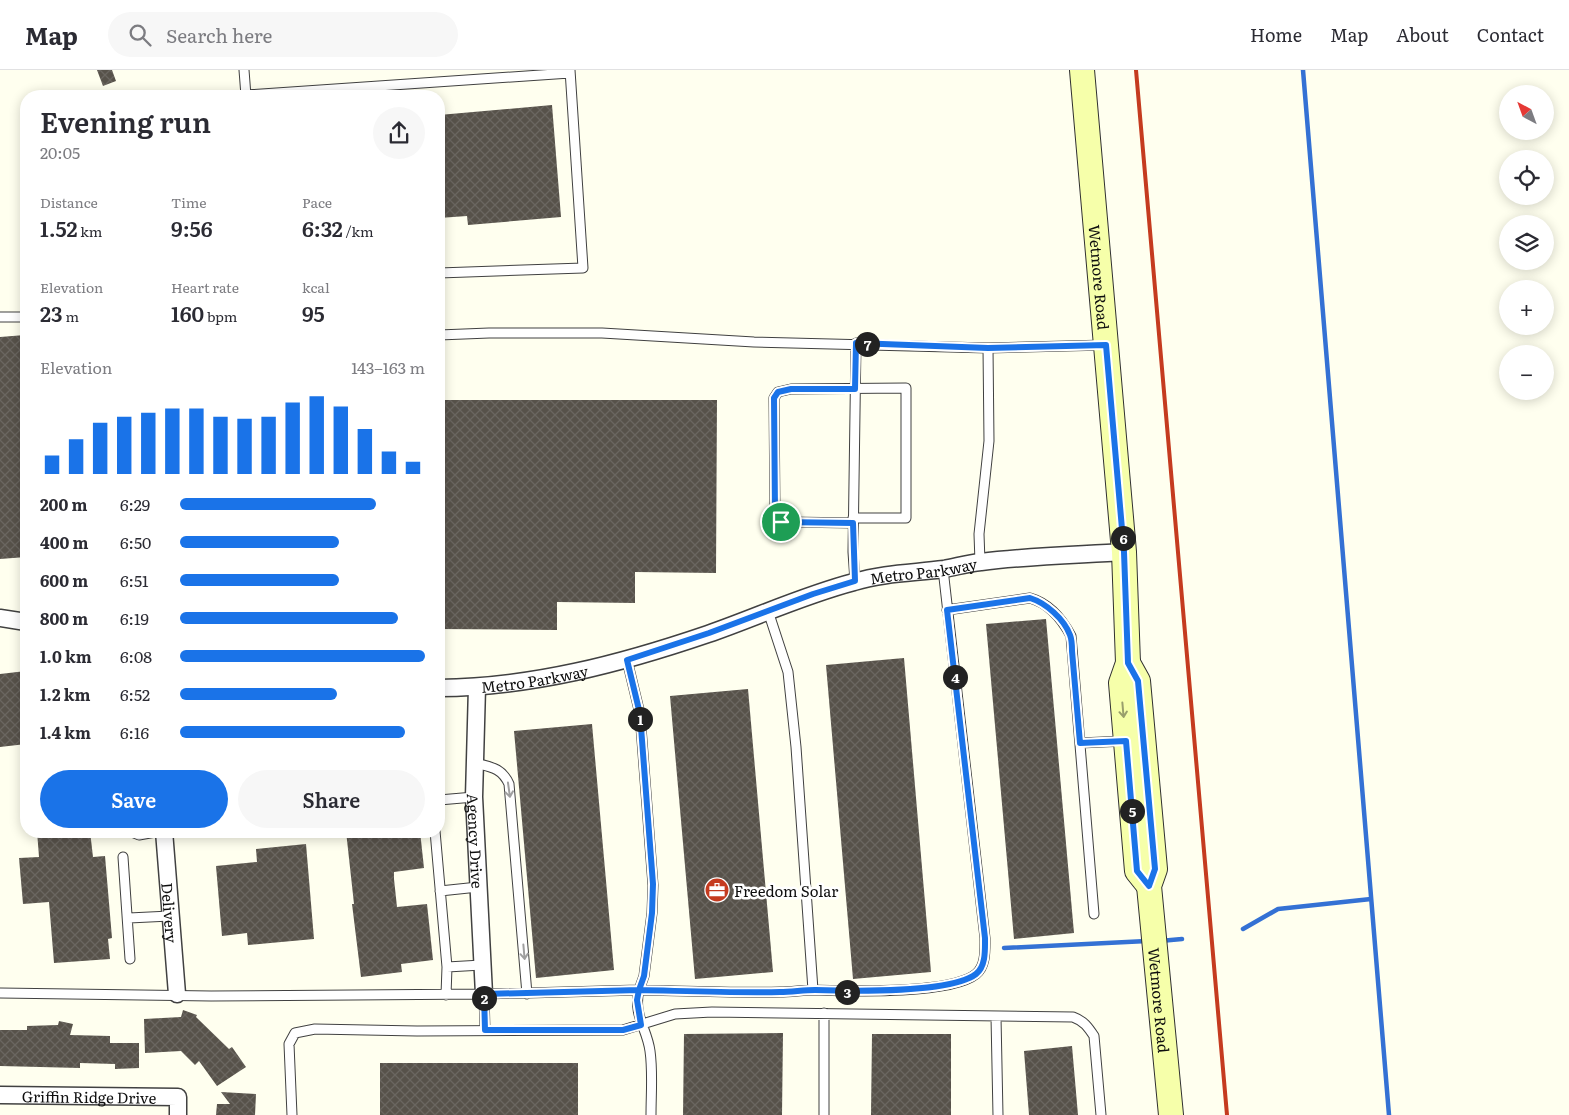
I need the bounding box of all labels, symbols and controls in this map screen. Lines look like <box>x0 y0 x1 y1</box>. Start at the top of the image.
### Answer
search box <box>108 12 458 57</box>
text: Map <box>25 17 78 52</box>
icon: search <box>126 21 154 49</box>
text: Search here <box>166 21 272 49</box>
text: Home <box>1250 21 1302 48</box>
text: Map <box>1330 21 1368 48</box>
text: About <box>1396 21 1449 48</box>
text: Contact <box>1477 21 1544 48</box>
north arrow <box>1499 85 1554 140</box>
map controls <box>1499 85 1554 400</box>
text: Evening run <box>40 100 211 142</box>
button: share <box>373 107 425 159</box>
text: 20:05 <box>40 140 80 164</box>
button: locate <box>1499 150 1554 205</box>
text: Distance <box>40 192 98 212</box>
text: Time <box>171 192 207 212</box>
text: Pace <box>302 192 332 212</box>
text: 1.52 <box>40 212 78 243</box>
text: 9:56 <box>171 212 213 243</box>
text: 6:32 <box>302 212 343 243</box>
button: layers <box>1499 215 1554 270</box>
text: km <box>78 221 102 241</box>
text: /km <box>343 221 374 241</box>
street label: Wetmore Road <box>1084 224 1116 331</box>
text: Elevation <box>40 277 103 297</box>
text: Heart rate <box>171 277 239 297</box>
text: kcal <box>302 277 330 297</box>
button: + <box>1499 280 1554 335</box>
text: 23 <box>40 297 63 328</box>
text: 160 <box>171 297 204 328</box>
text: 95 <box>302 297 325 328</box>
text: m <box>63 306 79 326</box>
text: bpm <box>204 306 237 326</box>
pin: 7 <box>854 332 880 356</box>
text: 7 <box>864 334 871 354</box>
button: − <box>1499 345 1554 400</box>
text: Elevation <box>40 355 112 379</box>
text: 143–163 m <box>351 355 425 379</box>
text: 200 m <box>40 492 87 516</box>
text: 6:29 <box>120 492 150 516</box>
pin <box>760 501 802 543</box>
icon: arrive <box>767 508 795 536</box>
pin: 6 <box>1110 526 1136 550</box>
text: 6 <box>1119 528 1128 548</box>
text: 400 m <box>40 530 89 554</box>
text: 6:50 <box>120 530 151 554</box>
street label: Metro Parkway <box>868 551 979 589</box>
text: 600 m <box>40 568 88 592</box>
text: 6:51 <box>120 568 149 592</box>
text: 800 m <box>40 606 88 630</box>
text: 6:19 <box>120 606 149 630</box>
text: 1.0 km <box>40 644 92 668</box>
text: 6:08 <box>120 644 152 668</box>
street label: Metro Parkway <box>480 658 590 698</box>
pin: 4 <box>942 664 968 690</box>
text: 4 <box>951 667 960 687</box>
text: 1.2 km <box>40 682 90 706</box>
text: 6:52 <box>120 682 150 706</box>
one-way arrow <box>1119 702 1128 718</box>
pin: 1 <box>628 706 652 732</box>
text: 1 <box>638 709 643 729</box>
text: 1.4 km <box>40 720 91 744</box>
text: 6:16 <box>120 720 149 744</box>
button: Save <box>40 770 228 828</box>
button: Share <box>238 770 425 828</box>
one-way arrow <box>504 782 514 798</box>
street label: Agency Drive <box>462 793 490 889</box>
pin: 5 <box>1120 798 1144 824</box>
text: 5 <box>1129 801 1136 821</box>
office icon: Freedom Solar <box>704 877 730 903</box>
place label: Freedom Solar <box>734 879 838 902</box>
street label: Delivery <box>157 882 184 944</box>
one-way arrow <box>519 944 528 960</box>
street label: Wetmore Road <box>1143 946 1176 1054</box>
pin: 3 <box>834 980 860 1004</box>
text: 3 <box>844 982 851 1002</box>
pin: 2 <box>472 986 496 1010</box>
text: 2 <box>481 988 488 1008</box>
street label: Griffin Ridge Drive <box>22 1084 157 1108</box>

